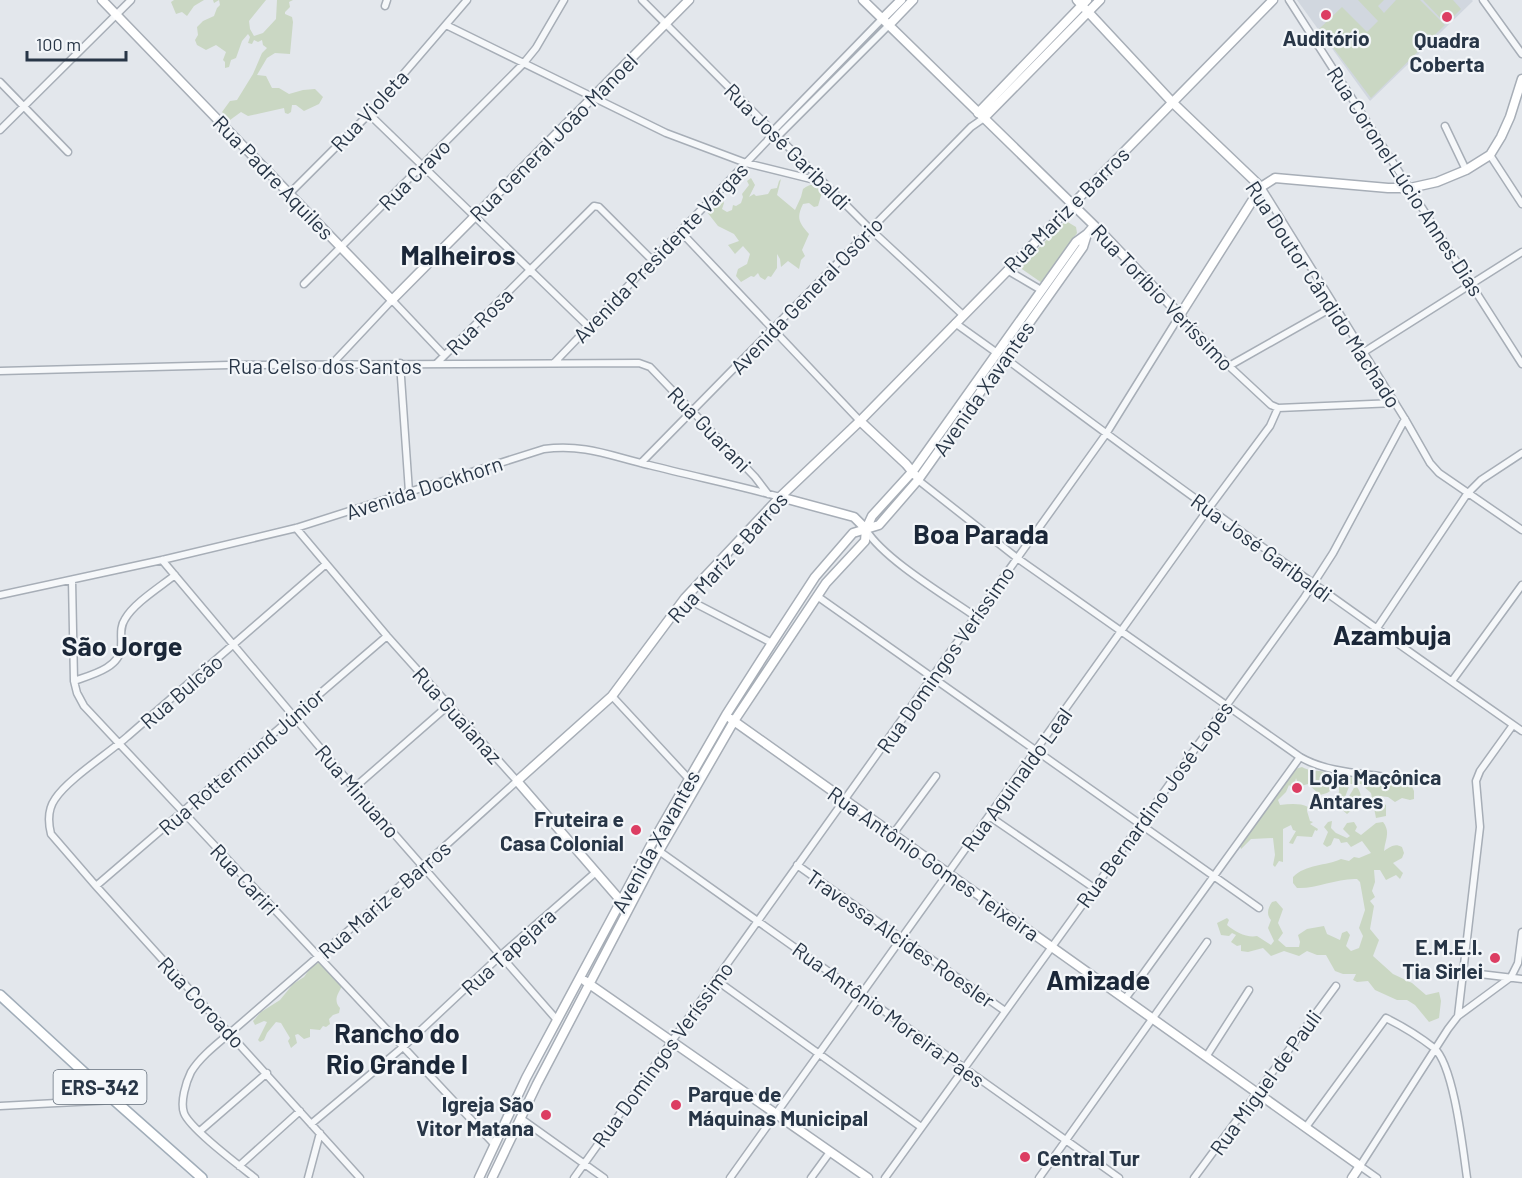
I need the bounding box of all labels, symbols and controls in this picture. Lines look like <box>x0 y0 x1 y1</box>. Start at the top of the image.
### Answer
marker: Auditório <box>1319 8 1333 22</box>
marker: Quadra Coberta <box>1440 10 1454 24</box>
scale bar <box>27 24 126 62</box>
place label: Auditório <box>1282 25 1370 50</box>
place label: Quadra Coberta <box>1410 27 1484 76</box>
text: 100 m <box>36 33 81 55</box>
street label: Rua General João Manoel <box>464 48 642 226</box>
street label: Rua Coronel Lúcio Annes Dias <box>1322 62 1490 300</box>
street label: Rua Violeta <box>325 64 413 156</box>
street label: Rua José Garibaldi <box>720 78 856 214</box>
street label: Rua Padre Aquiles <box>208 110 340 244</box>
street label: Rua Cravo <box>373 133 455 215</box>
street label: Rua Mariz e Barros <box>998 141 1134 277</box>
street label: Avenida Presidente Vargas <box>567 157 753 347</box>
street label: Rua Doutor Cândido Machado <box>1241 176 1407 412</box>
street label: Avenida General Osório <box>725 211 887 379</box>
street label: Rua Toríbio Veríssimo <box>1087 219 1239 375</box>
district label: Malheiros <box>400 238 516 270</box>
street label: Rua Rosa <box>440 282 518 360</box>
street label: Avenida Xavantes <box>927 316 1039 460</box>
street label: Rua Celso dos Santos <box>228 353 422 378</box>
street label: Rua Guarani <box>663 381 757 477</box>
street label: Avenida Dockhorn <box>342 450 506 524</box>
street label: Rua Mariz e Barros <box>662 486 792 628</box>
street label: Rua José Garibaldi <box>1187 487 1337 607</box>
district label: Boa Parada <box>913 517 1049 549</box>
street label: Rua Domingos Veríssimo <box>871 560 1019 758</box>
district label: Azambuja <box>1333 618 1451 650</box>
district label: São Jorge <box>62 629 182 661</box>
street label: Rua Bulcão <box>135 648 227 734</box>
street label: Rua Guaianaz <box>408 662 508 768</box>
street label: Rua Rottermund Júnior <box>153 682 329 840</box>
street label: Rua Bernardino José Lopes <box>1071 696 1237 912</box>
street label: Rua Aguinaldo Leal <box>955 702 1077 856</box>
street label: Rua Minuano <box>311 739 405 843</box>
place label: Loja Maçônica Antares <box>1309 764 1441 813</box>
street label: Avenida Xavantes <box>606 765 704 917</box>
street label: Rua Antônio Gomes Teixeira <box>823 780 1045 946</box>
marker: Loja Maçônica Antares <box>1290 781 1304 795</box>
place label: Fruteira e Casa Colonial <box>500 806 624 855</box>
marker: Fruteira e Casa Colonial <box>629 823 643 837</box>
street label: Rua Mariz e Barros <box>313 835 455 963</box>
street label: Rua Cariri <box>206 838 284 920</box>
street label: Travessa Alcides Roesler <box>802 863 1000 1013</box>
street label: Rua Tapejara <box>456 902 560 1000</box>
place label: E.M.E.I. Tia Sirlei <box>1402 934 1483 983</box>
street label: Rua Antônio Moreira Paes <box>788 936 990 1092</box>
street label: Rua Coroado <box>153 951 251 1053</box>
marker: E.M.E.I. Tia Sirlei <box>1488 951 1502 965</box>
street label: Rua Domingos Veríssimo <box>586 956 738 1152</box>
district label: Amizade <box>1046 963 1150 995</box>
street label: Rua Miguel de Pauli <box>1204 1004 1326 1160</box>
district label: Rancho do Rio Grande I <box>326 1016 468 1079</box>
road number: ERS-342 <box>54 1070 146 1104</box>
place label: Parque de Máquinas Municipal <box>688 1081 868 1130</box>
place label: Igreja São Vitor Matana <box>416 1091 534 1140</box>
marker: Parque de Máquinas Municipal <box>669 1098 683 1112</box>
marker: Igreja São Vitor Matana <box>539 1108 553 1122</box>
place label: Central Tur <box>1037 1145 1140 1170</box>
marker: Central Tur <box>1018 1150 1032 1164</box>

